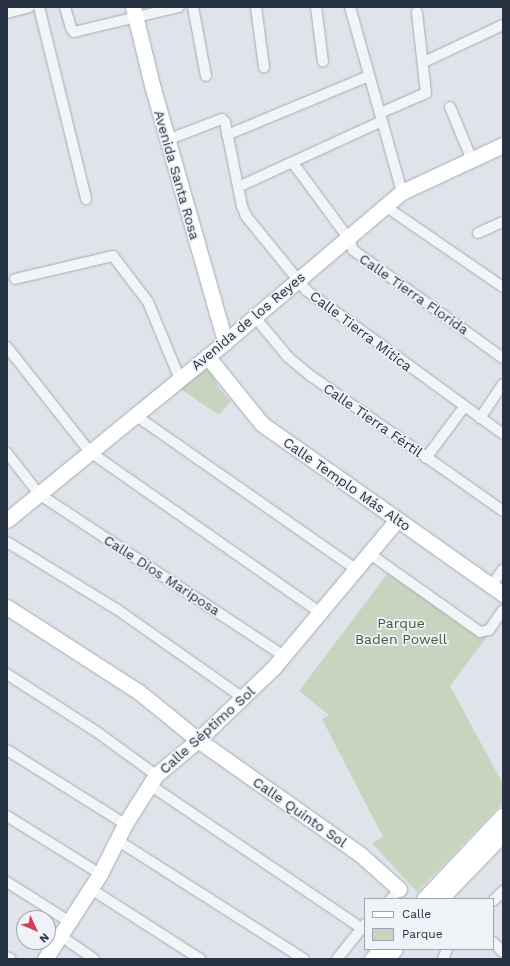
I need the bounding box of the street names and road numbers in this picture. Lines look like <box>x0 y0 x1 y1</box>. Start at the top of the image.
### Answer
street label: Avenida Santa Rosa <box>150 108 204 242</box>
street label: Calle Tierra Florida <box>356 250 472 338</box>
street label: Avenida de los Reyes <box>187 268 309 374</box>
street label: Calle Tierra Mítica <box>306 287 416 375</box>
street label: Calle Tierra Fértil <box>320 379 426 461</box>
street label: Calle Templo Más Alto <box>280 433 414 535</box>
street label: Calle Dios Mariposa <box>101 531 223 619</box>
street label: Calle Séptimo Sol <box>156 683 258 777</box>
street label: Calle Quinto Sol <box>250 773 350 851</box>

